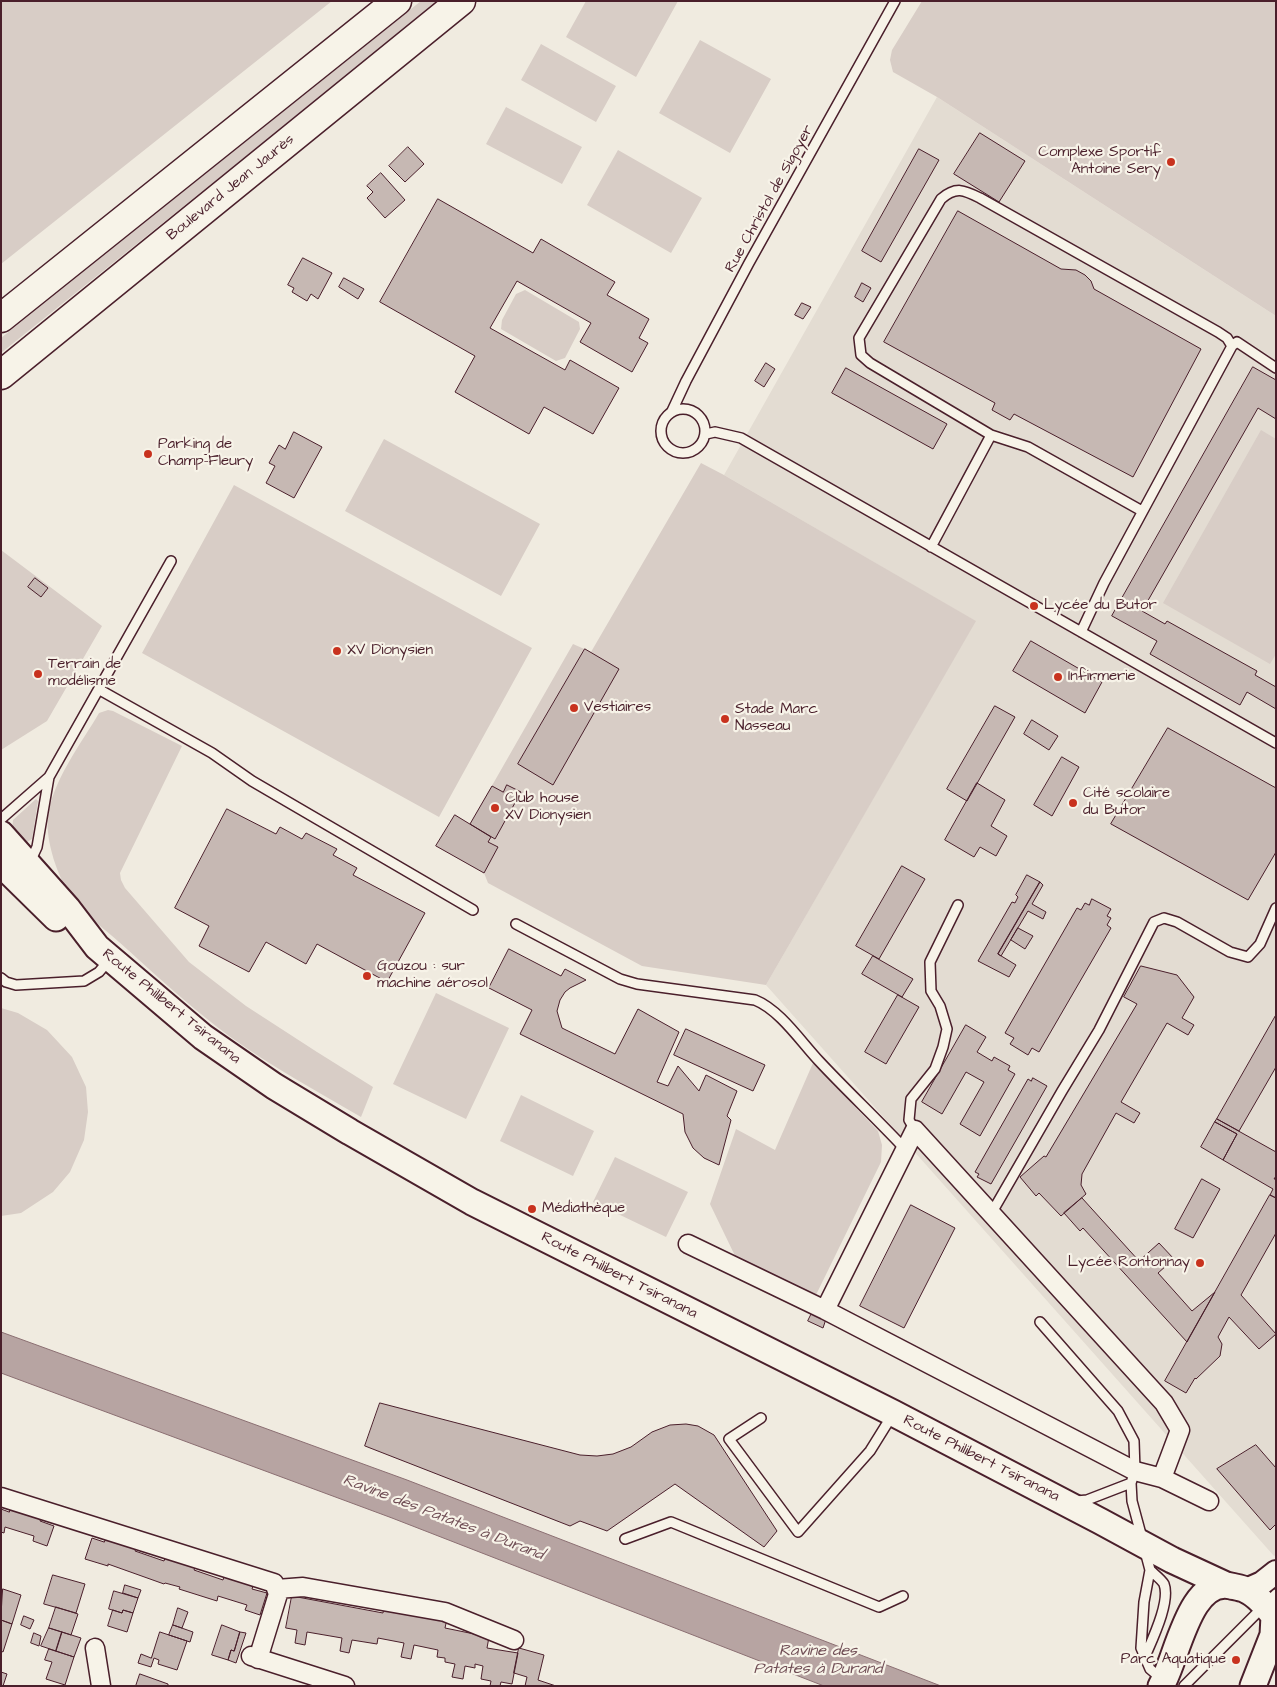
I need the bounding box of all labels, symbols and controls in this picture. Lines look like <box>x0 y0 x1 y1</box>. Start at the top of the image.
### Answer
street label: Rue Christol de Sigoyer <box>722 122 818 276</box>
street label: Boulevard Jean Jaurès <box>164 131 298 245</box>
place label: Complexe Sportif Antoine Sery <box>1038 144 1161 179</box>
marker: Complexe Sportif Antoine Sery <box>1165 156 1177 168</box>
place label: Parking de Champ-Fleury <box>158 436 253 471</box>
marker: Parking de Champ-Fleury <box>142 448 154 460</box>
place label: Lycée du Butor <box>1044 597 1157 615</box>
marker: Lycée du Butor <box>1028 600 1040 612</box>
place label: XV Dionysien <box>347 642 433 660</box>
marker: XV Dionysien <box>331 645 343 657</box>
place label: Terrain de modélisme <box>48 656 121 691</box>
marker: Terrain de modélisme <box>32 668 44 680</box>
place label: Infirmerie <box>1068 668 1136 686</box>
marker: Infirmerie <box>1052 671 1064 683</box>
place label: Vestiaires <box>584 699 651 717</box>
place label: Stade Marc Nasseau <box>735 701 818 736</box>
marker: Vestiaires <box>568 702 580 714</box>
marker: Stade Marc Nasseau <box>719 713 731 725</box>
place label: Cité scolaire du Butor <box>1083 785 1170 820</box>
place label: Club house XV Dionysien <box>505 790 591 825</box>
marker: Cité scolaire du Butor <box>1067 797 1079 809</box>
marker: Club house XV Dionysien <box>489 802 501 814</box>
street label: Route Philibert Tsiranana <box>98 946 244 1068</box>
place label: Gouzou : sur machine aérosol <box>377 958 488 993</box>
marker: Gouzou : sur machine aérosol <box>361 970 373 982</box>
place label: Médiathèque <box>542 1200 625 1218</box>
marker: Médiathèque <box>526 1203 538 1215</box>
street label: Route Philibert Tsiranana <box>538 1229 700 1323</box>
place label: Lycée Rontonnay <box>1068 1254 1190 1272</box>
marker: Lycée Rontonnay <box>1194 1257 1206 1269</box>
street label: Route Philibert Tsiranana <box>900 1412 1062 1506</box>
water label: Ravine des Patates à Durand <box>340 1471 546 1565</box>
water label: Ravine des Patates à Durand <box>754 1642 882 1680</box>
place label: Parc Aquatique <box>1121 1651 1226 1669</box>
marker: Parc Aquatique <box>1230 1654 1242 1666</box>

